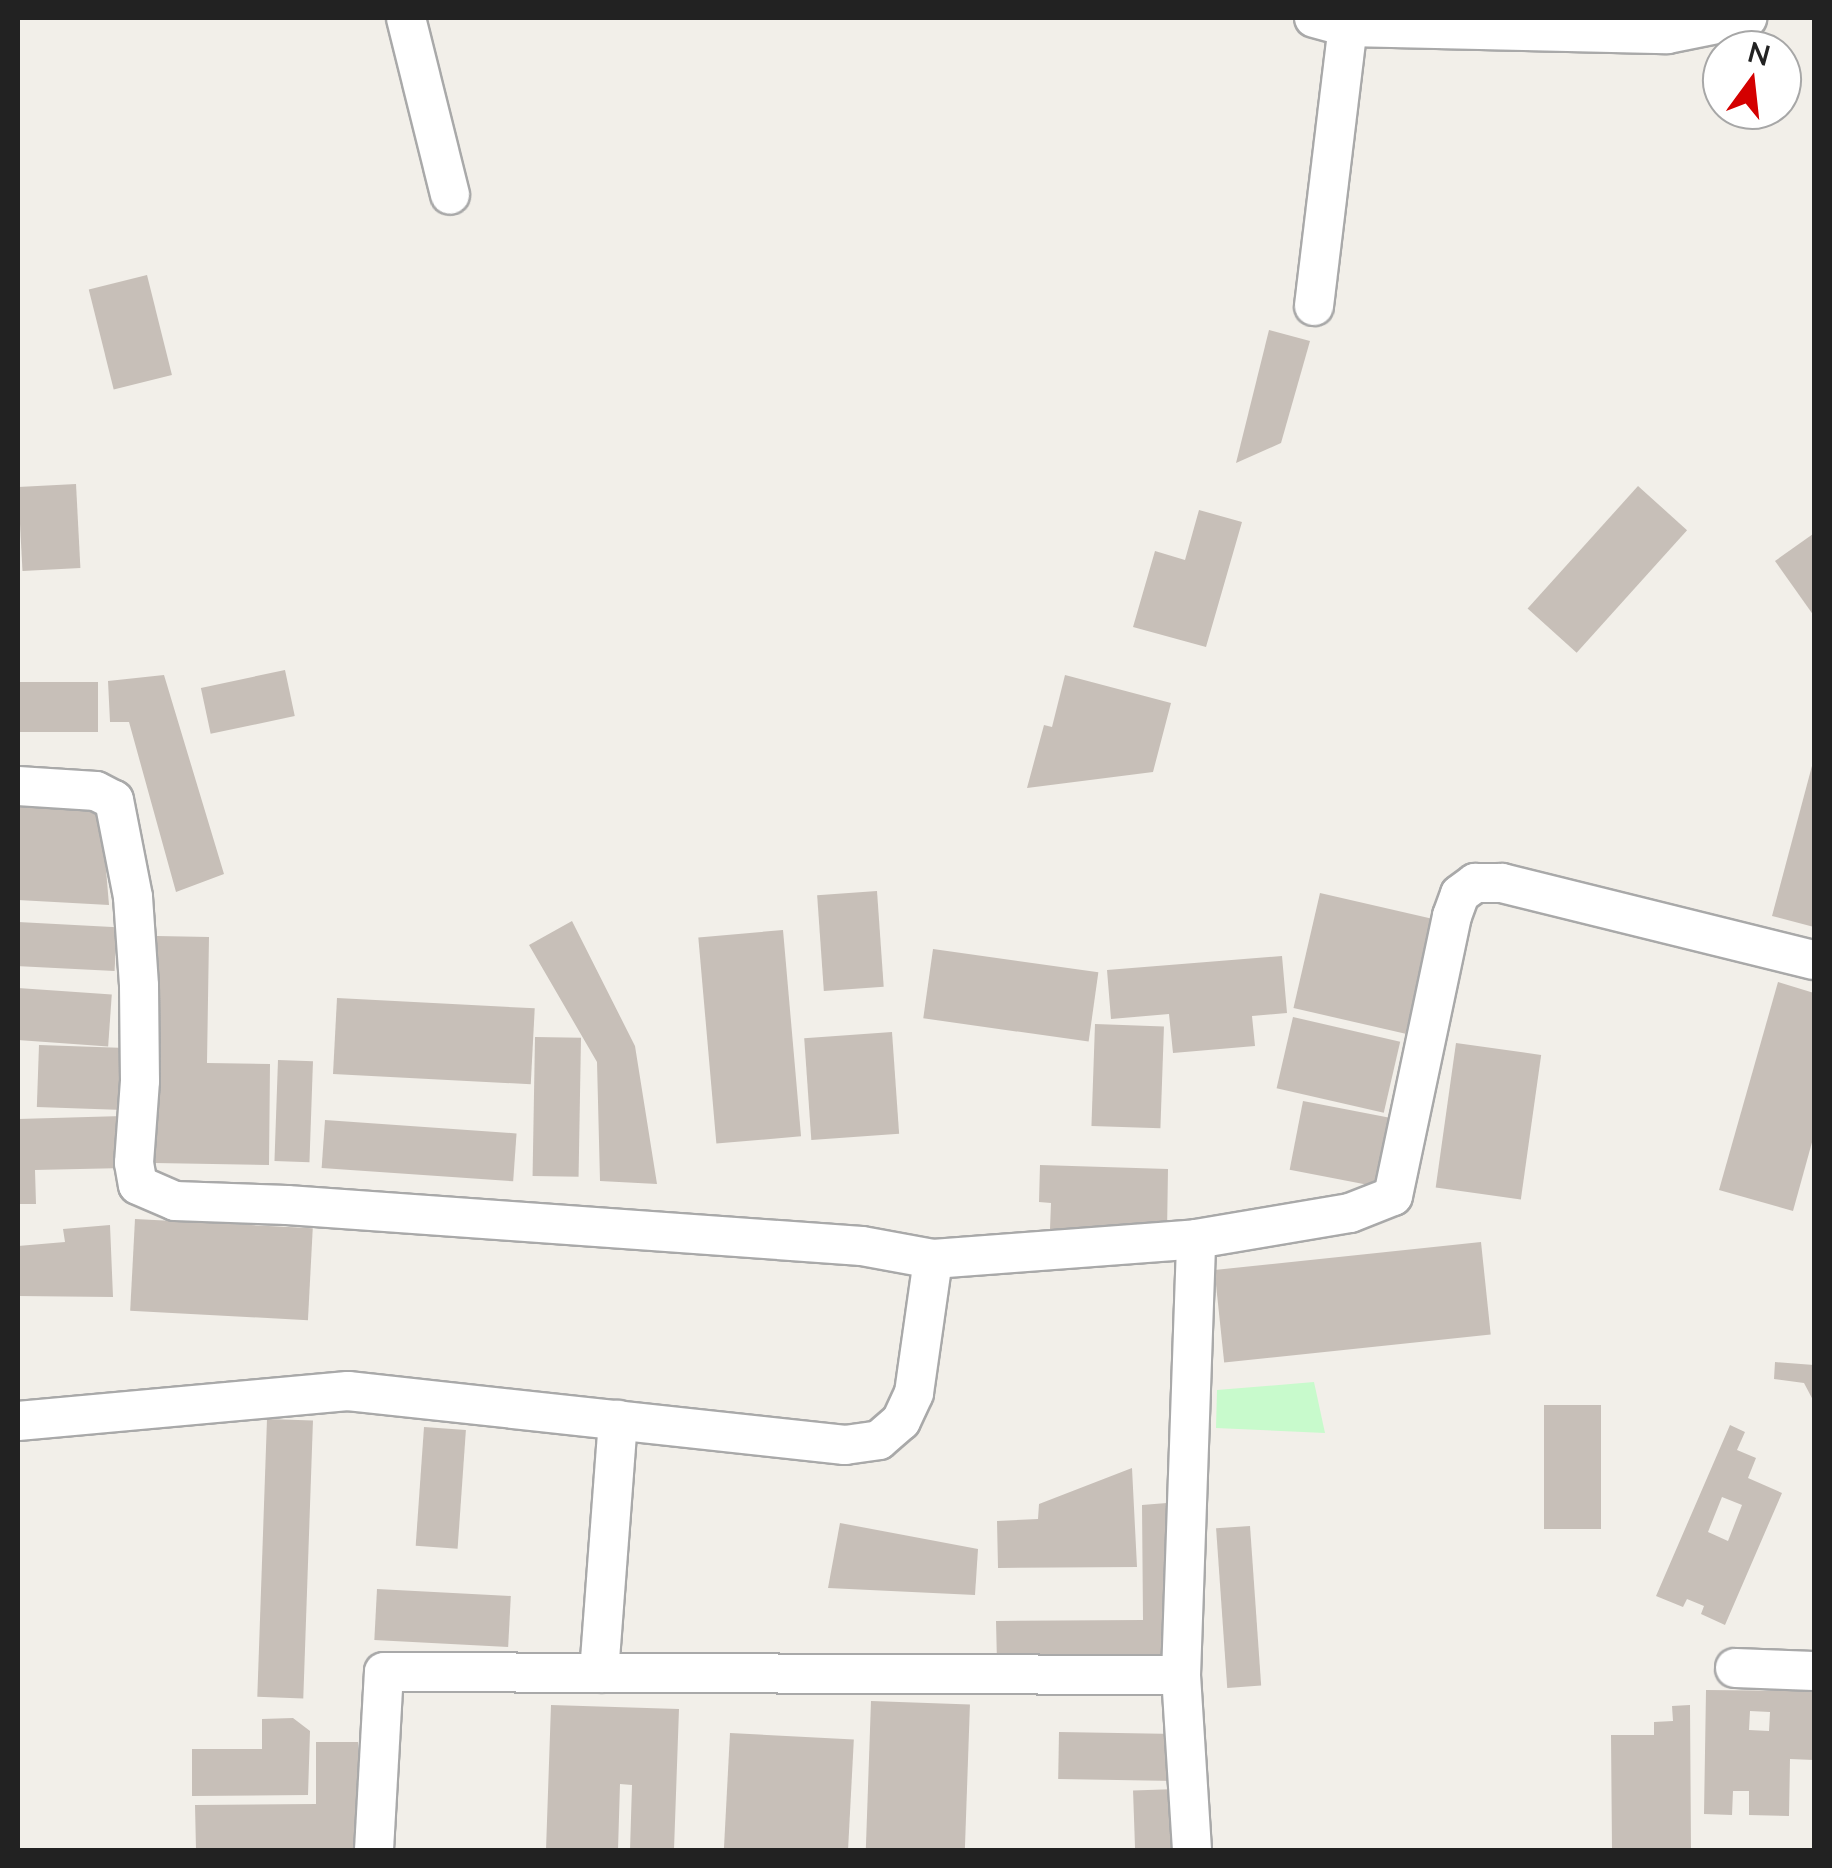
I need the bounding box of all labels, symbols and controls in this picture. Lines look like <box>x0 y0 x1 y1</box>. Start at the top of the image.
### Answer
north arrow <box>1702 30 1802 130</box>
text: N <box>1744 34 1774 72</box>

